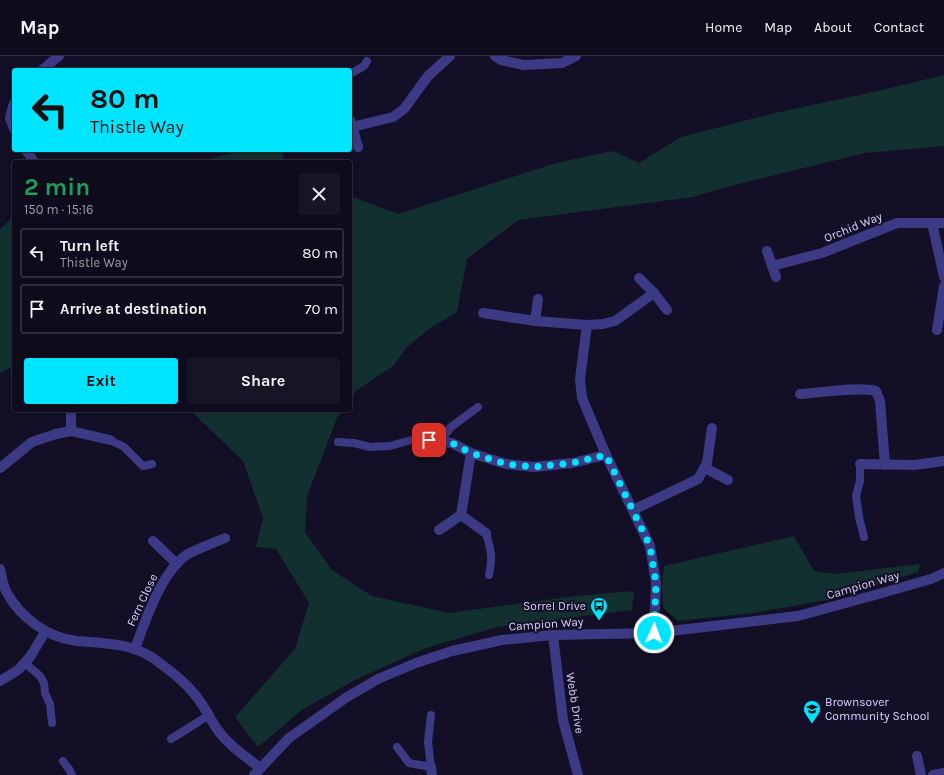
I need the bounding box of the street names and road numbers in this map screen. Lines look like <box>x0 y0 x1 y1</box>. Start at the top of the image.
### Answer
street label: Orchid Way <box>822 209 885 245</box>
street label: Campion Way <box>825 568 901 602</box>
street label: Fern Close <box>124 572 160 628</box>
street label: Campion Way <box>508 614 584 634</box>
street label: Webb Drive <box>563 671 587 735</box>

